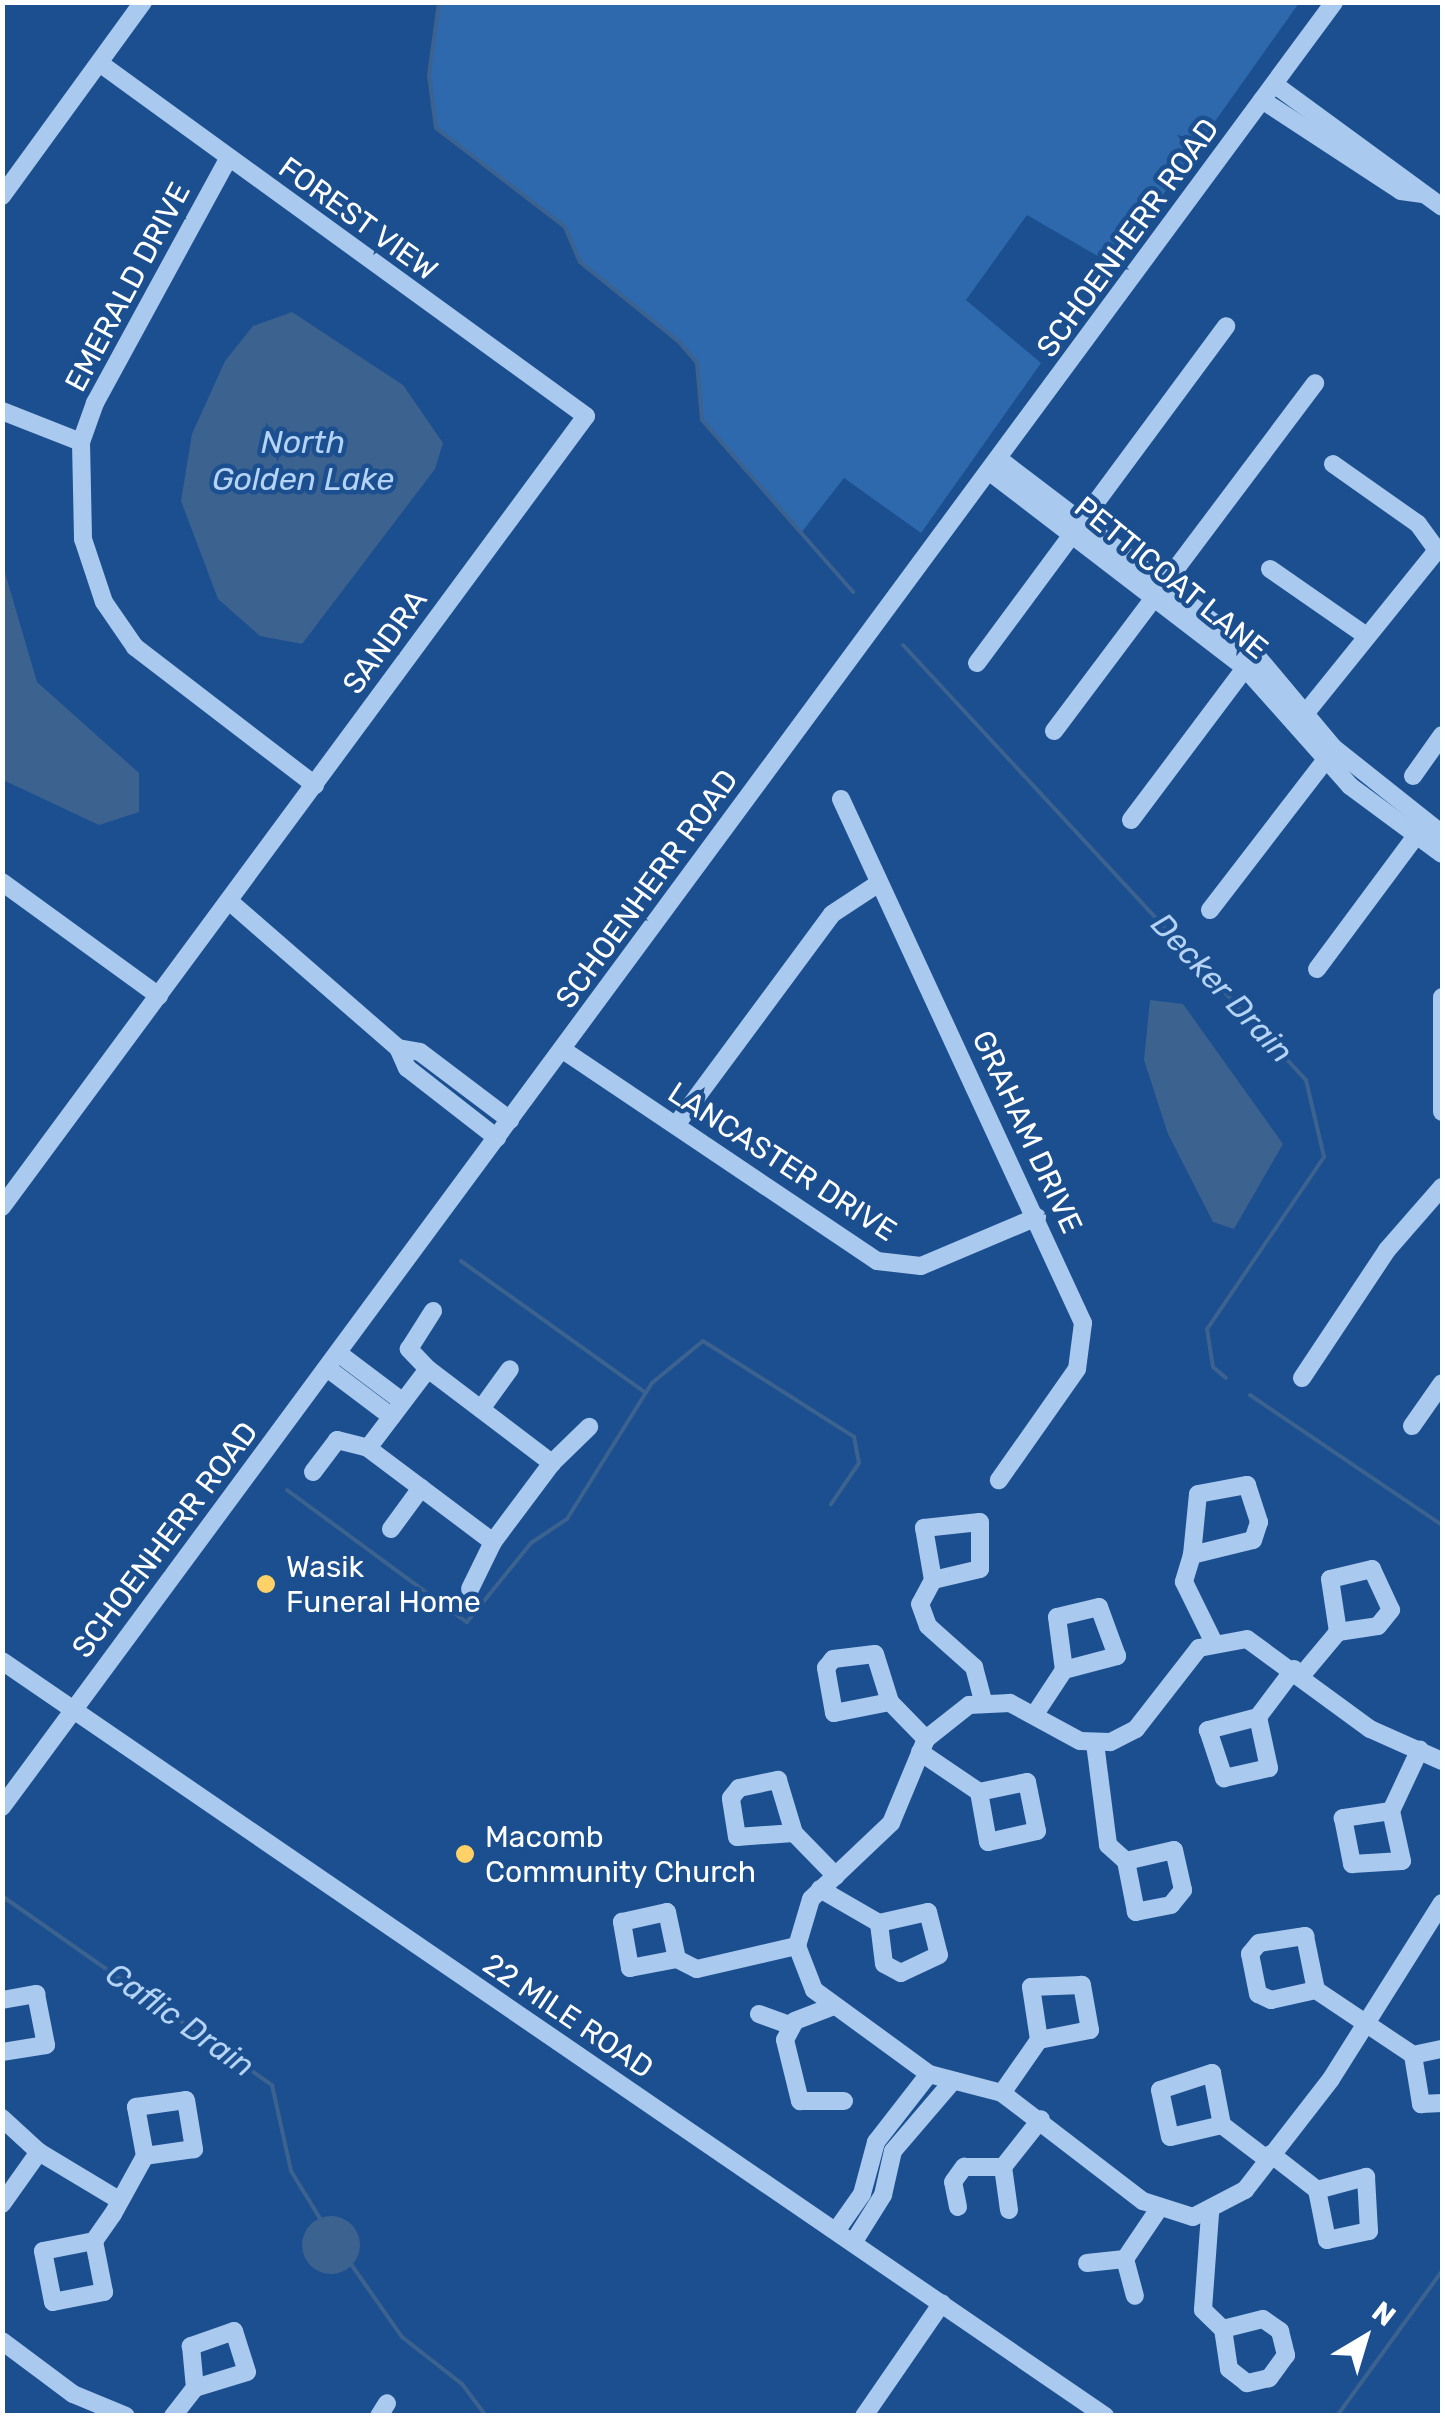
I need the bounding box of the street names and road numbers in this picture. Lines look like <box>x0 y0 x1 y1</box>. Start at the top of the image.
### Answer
street label: SCHOENHERR ROAD <box>1029 112 1227 364</box>
street label: FOREST VIEW <box>271 149 445 289</box>
street label: EMERALD DRIVE <box>58 176 198 398</box>
street label: PETTICOAT LANE <box>1067 489 1275 667</box>
street label: SANDRA <box>335 583 435 701</box>
street label: SCHOENHERR ROAD <box>548 763 746 1015</box>
street label: GRAHAM DRIVE <box>964 1025 1090 1239</box>
street label: LANCASTER DRIVE <box>661 1075 903 1249</box>
street label: SCHOENHERR ROAD <box>65 1415 265 1665</box>
street label: 22 MILE ROAD <box>476 1946 660 2086</box>

